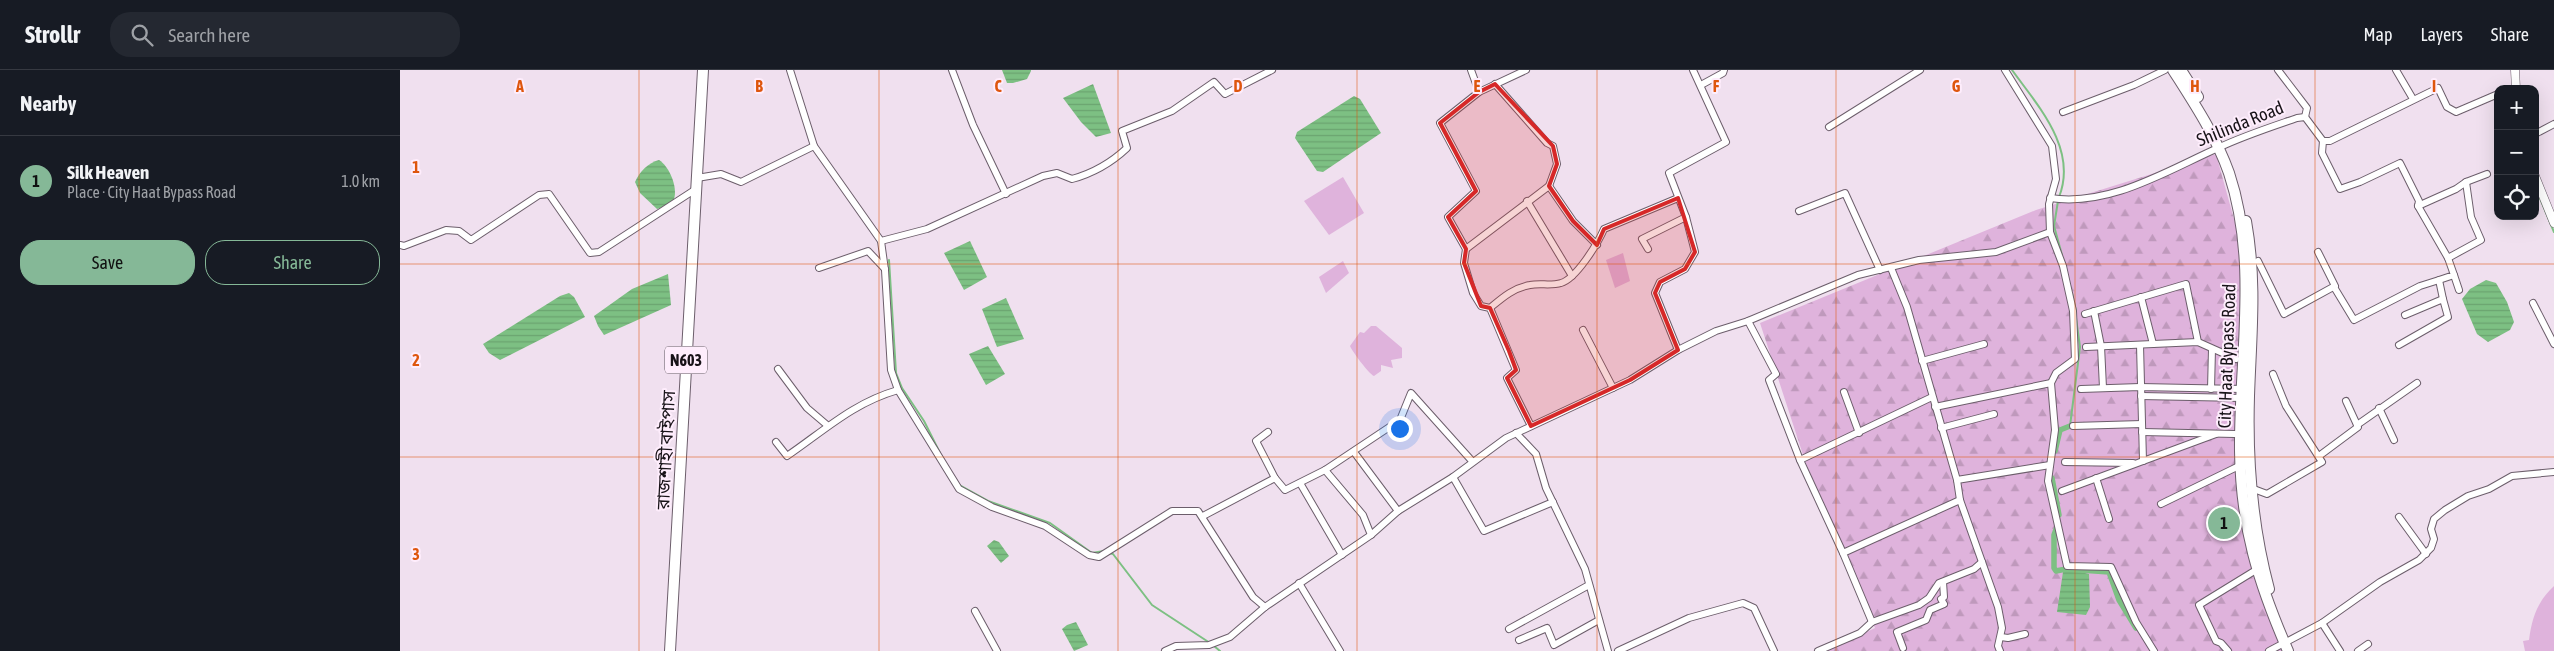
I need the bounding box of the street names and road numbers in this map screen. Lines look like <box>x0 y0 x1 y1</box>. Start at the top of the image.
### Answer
street label: Shilinda Road <box>2193 97 2286 150</box>
street label: City Haat Bypass Road <box>2213 283 2240 429</box>
road number: N603 <box>665 346 707 374</box>
street label: রাজশাহী বাইপাস <box>652 389 679 511</box>

